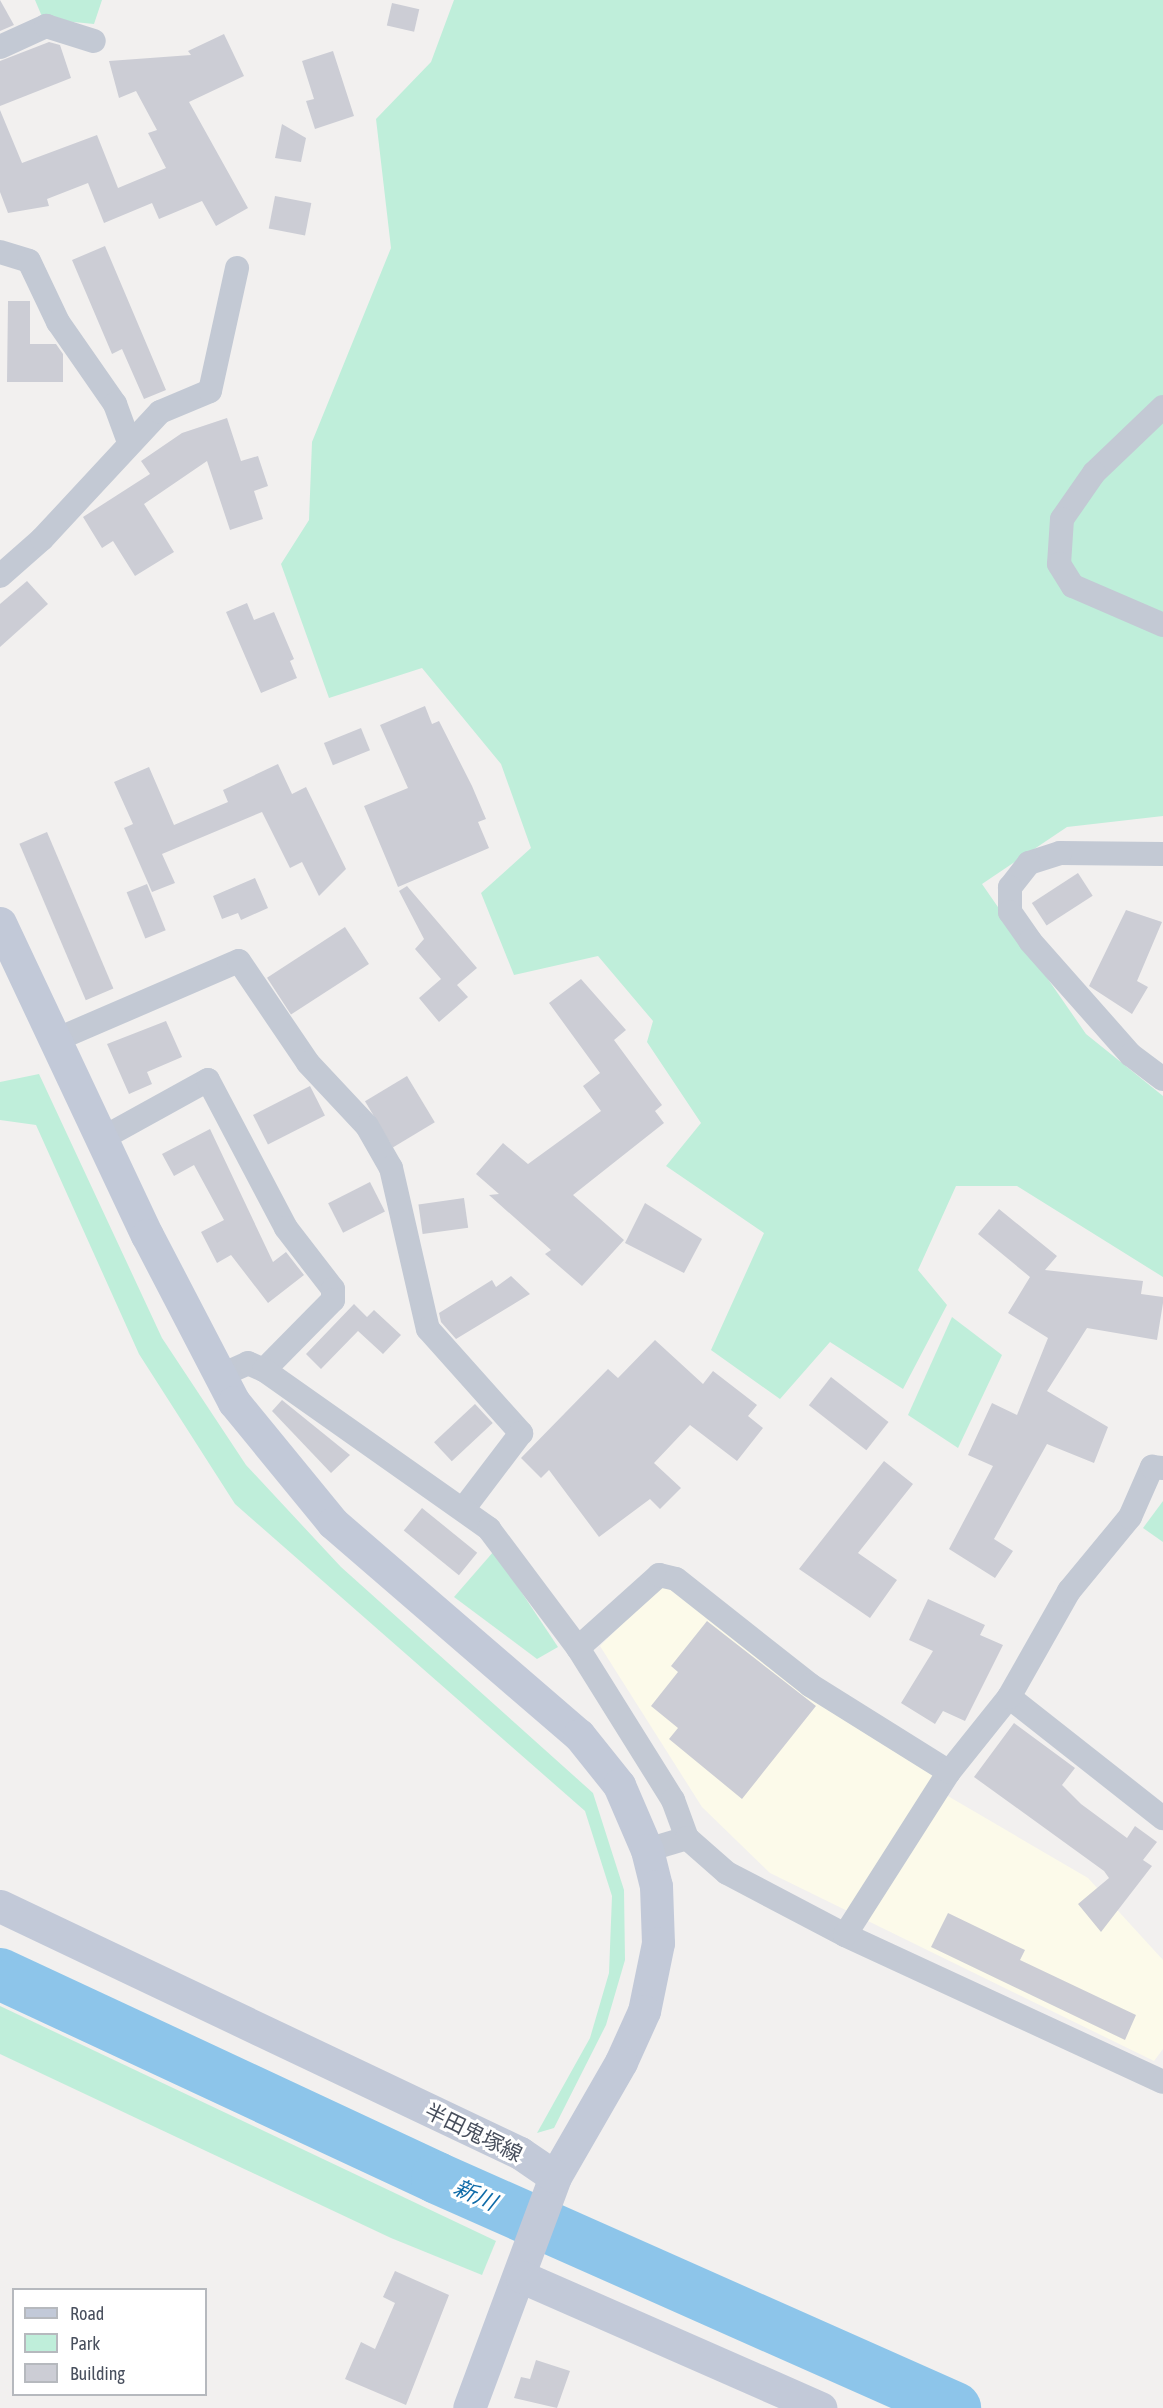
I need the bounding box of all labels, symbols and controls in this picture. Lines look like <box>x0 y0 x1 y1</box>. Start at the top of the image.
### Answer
street label: 半田鬼塚線 <box>421 2098 527 2166</box>
water label: 新川 <box>450 2174 500 2216</box>
legend <box>12 2288 207 2396</box>
text: Road <box>70 2303 104 2324</box>
text: Park <box>70 2333 100 2354</box>
text: Building <box>70 2363 125 2384</box>

